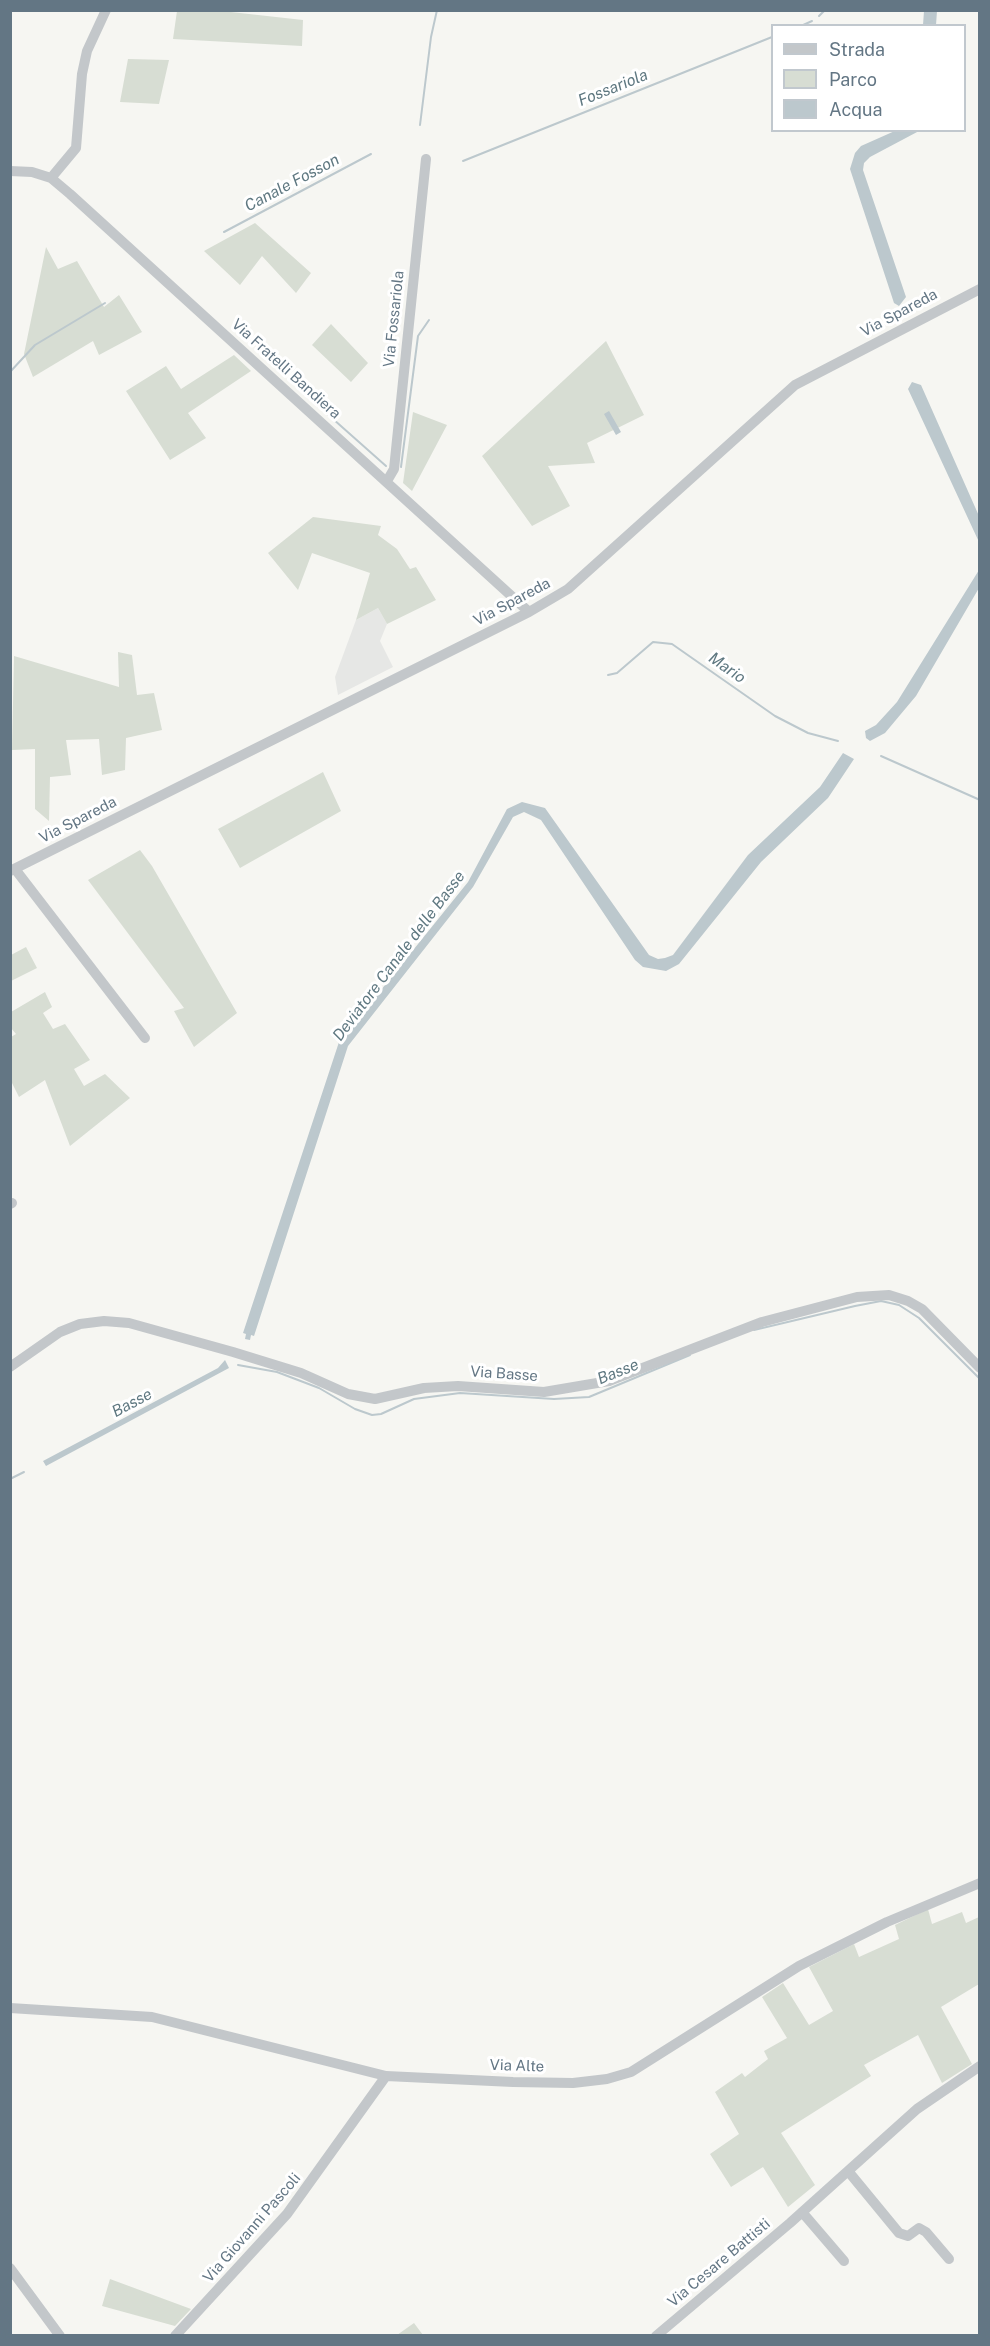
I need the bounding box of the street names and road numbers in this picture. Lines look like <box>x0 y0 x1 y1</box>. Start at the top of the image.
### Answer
street label: Via Fossariola <box>380 270 408 368</box>
street label: Via Spareda <box>858 285 940 341</box>
street label: Via Fratelli Bandiera <box>228 315 344 423</box>
street label: Via Spareda <box>471 574 553 630</box>
street label: Via Spareda <box>36 793 120 847</box>
street label: Via Basse <box>470 1363 538 1385</box>
street label: Via Alte <box>489 2056 545 2076</box>
street label: Via Giovanni Pascoli <box>200 2170 304 2286</box>
street label: Via Cesare Battisti <box>664 2215 774 2311</box>

